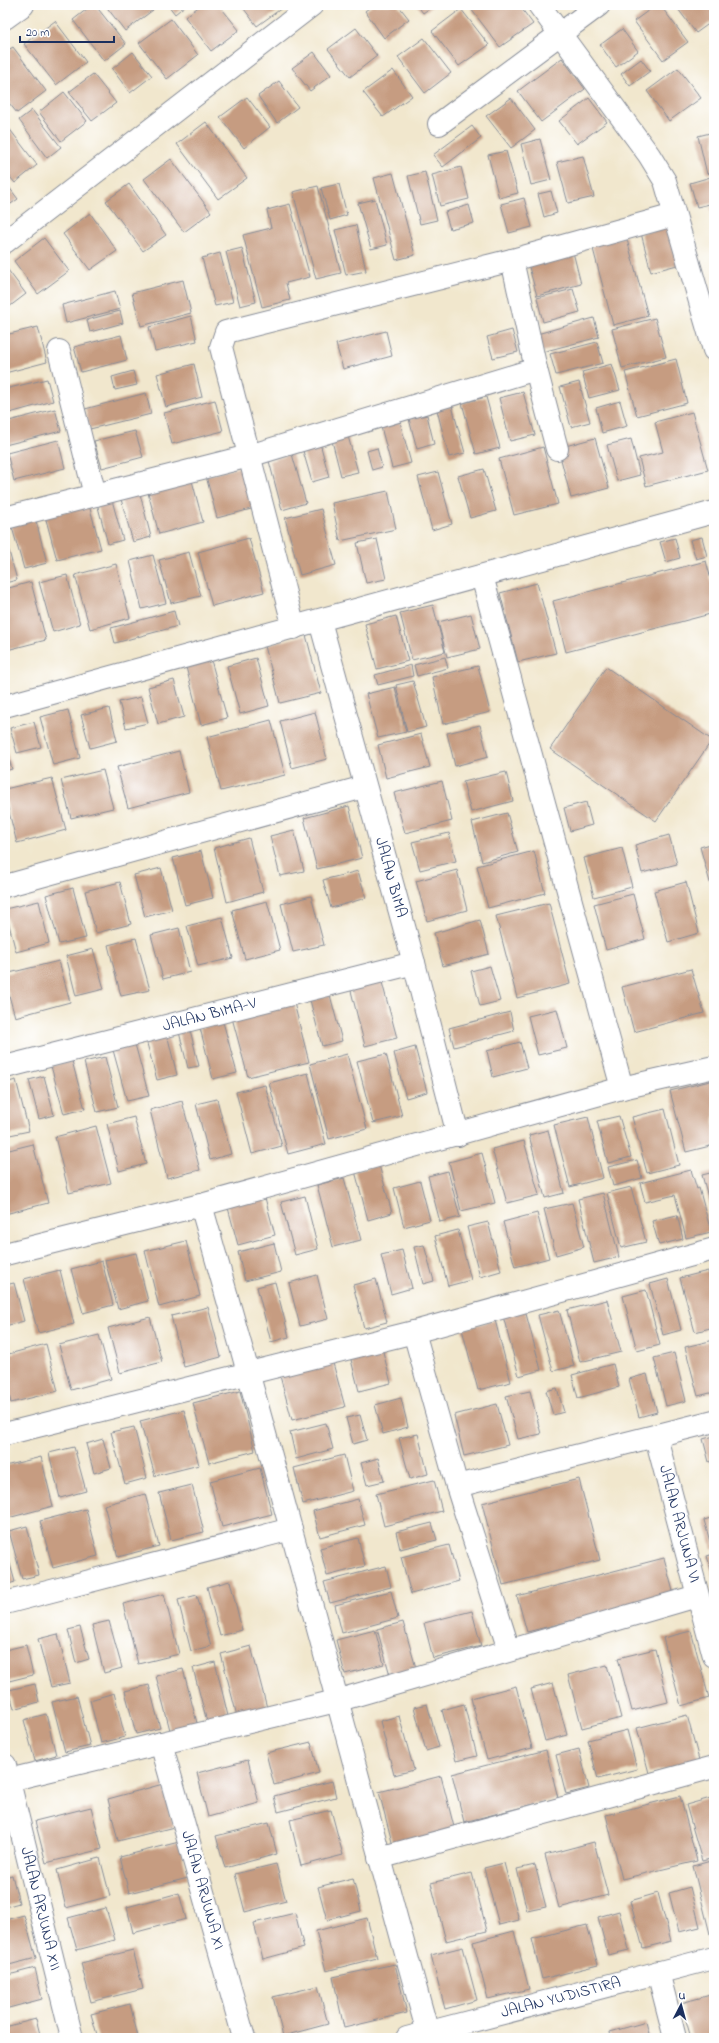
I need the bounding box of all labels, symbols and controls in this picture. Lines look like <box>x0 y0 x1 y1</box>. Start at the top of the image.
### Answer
scale bar <box>20 18 114 44</box>
text: 20 m <box>26 24 49 42</box>
street label: JALAN BIMA <box>368 835 413 921</box>
street label: JALAN BIMA-V <box>160 991 259 1038</box>
street label: JALAN ARJUNA VI <box>652 1462 706 1586</box>
street label: JALAN ARJUNA XI <box>174 1828 231 1953</box>
street label: JALAN ARJUNA XII <box>14 1845 67 1973</box>
street label: JALAN YUDISTIRA <box>498 1971 624 2025</box>
north arrow <box>661 1985 701 2025</box>
text: U <box>678 1988 686 2004</box>

